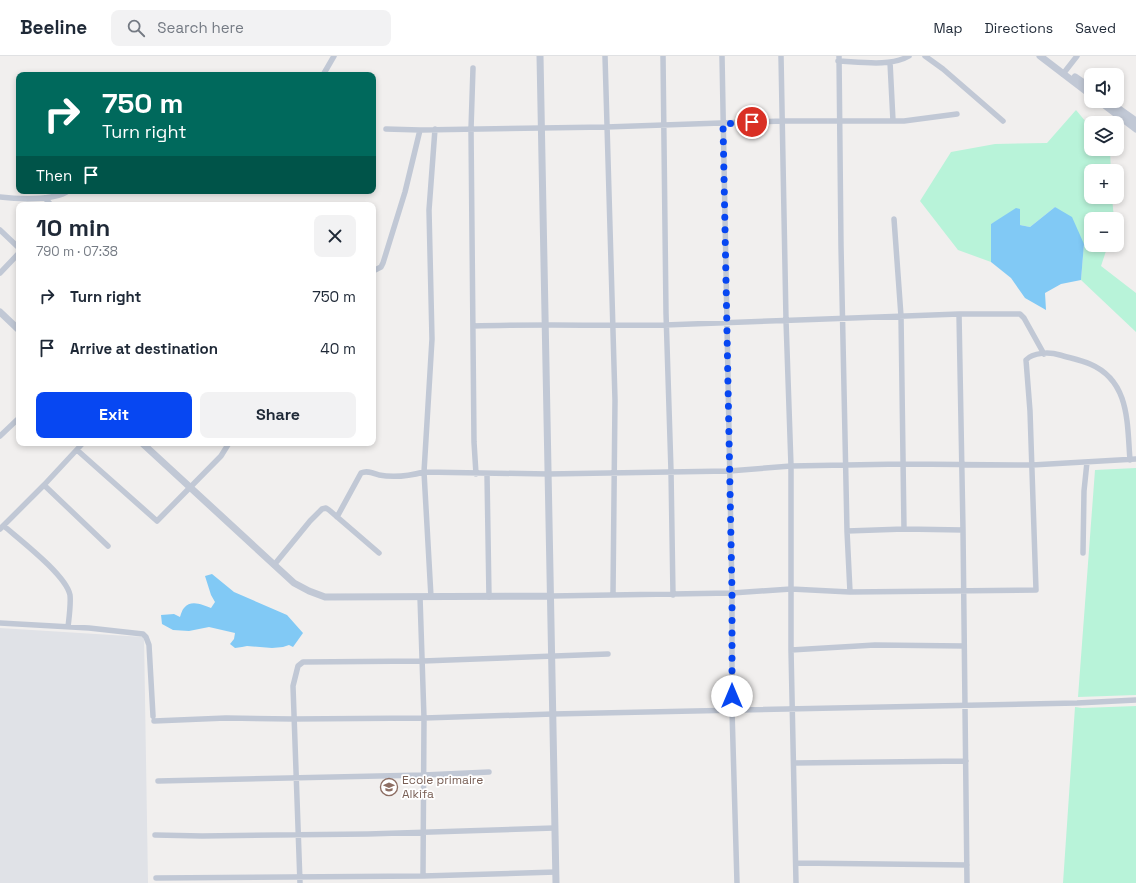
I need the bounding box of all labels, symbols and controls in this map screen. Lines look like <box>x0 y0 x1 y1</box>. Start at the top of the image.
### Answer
search box <box>111 10 391 46</box>
text: Beeline <box>20 15 87 40</box>
icon: search <box>125 17 147 39</box>
text: Search here <box>157 18 244 37</box>
text: Map <box>933 19 963 37</box>
text: Directions <box>985 19 1053 37</box>
text: Saved <box>1075 19 1116 37</box>
map controls <box>1084 68 1124 252</box>
button: sound <box>1084 68 1124 108</box>
text: 750 m <box>102 85 183 121</box>
icon: right <box>36 88 88 140</box>
pin <box>735 105 769 139</box>
icon: arrive <box>741 111 763 133</box>
button: layers <box>1084 116 1124 156</box>
text: Turn right <box>102 120 186 143</box>
icon: arrive <box>80 164 102 186</box>
button: + <box>1084 164 1124 204</box>
text: Then <box>36 166 72 185</box>
text: 10 min <box>36 212 110 243</box>
button: − <box>1084 212 1124 252</box>
button: close <box>314 215 356 257</box>
text: 790 m · 07:38 <box>36 243 118 260</box>
icon: right <box>36 285 58 307</box>
text: Turn right <box>70 287 141 306</box>
text: 750 m <box>312 287 356 306</box>
icon: arrive <box>36 337 58 359</box>
text: Arrive at destination <box>70 339 218 358</box>
text: 40 m <box>320 339 356 358</box>
button: Exit <box>36 392 192 438</box>
button: Share <box>200 392 356 438</box>
position arrow <box>711 675 753 717</box>
place label: Ecole primaire Alkifa <box>402 772 483 802</box>
school or university icon: Ecole primaire Alkifa <box>379 777 399 797</box>

